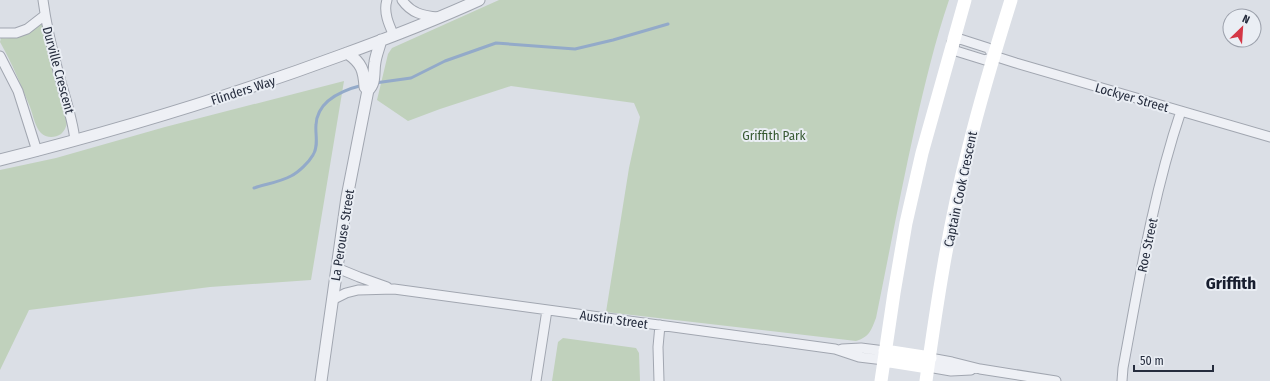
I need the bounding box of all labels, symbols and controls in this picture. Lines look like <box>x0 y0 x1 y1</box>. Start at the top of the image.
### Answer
north arrow <box>1222 8 1262 48</box>
text: N <box>1240 12 1252 27</box>
street label: Durville Crescent <box>40 25 78 116</box>
street label: Flinders Way <box>209 73 277 108</box>
street label: Lockyer Street <box>1093 80 1171 115</box>
park label: Griffith Park <box>742 128 807 143</box>
street label: Captain Cook Crescent <box>941 129 980 248</box>
street label: La Perouse Street <box>328 187 357 282</box>
street label: Roe Street <box>1134 216 1161 274</box>
district label: Griffith <box>1206 273 1256 294</box>
street label: Austin Street <box>579 307 650 332</box>
scale bar <box>1134 347 1213 373</box>
text: 50 m <box>1140 354 1164 368</box>

